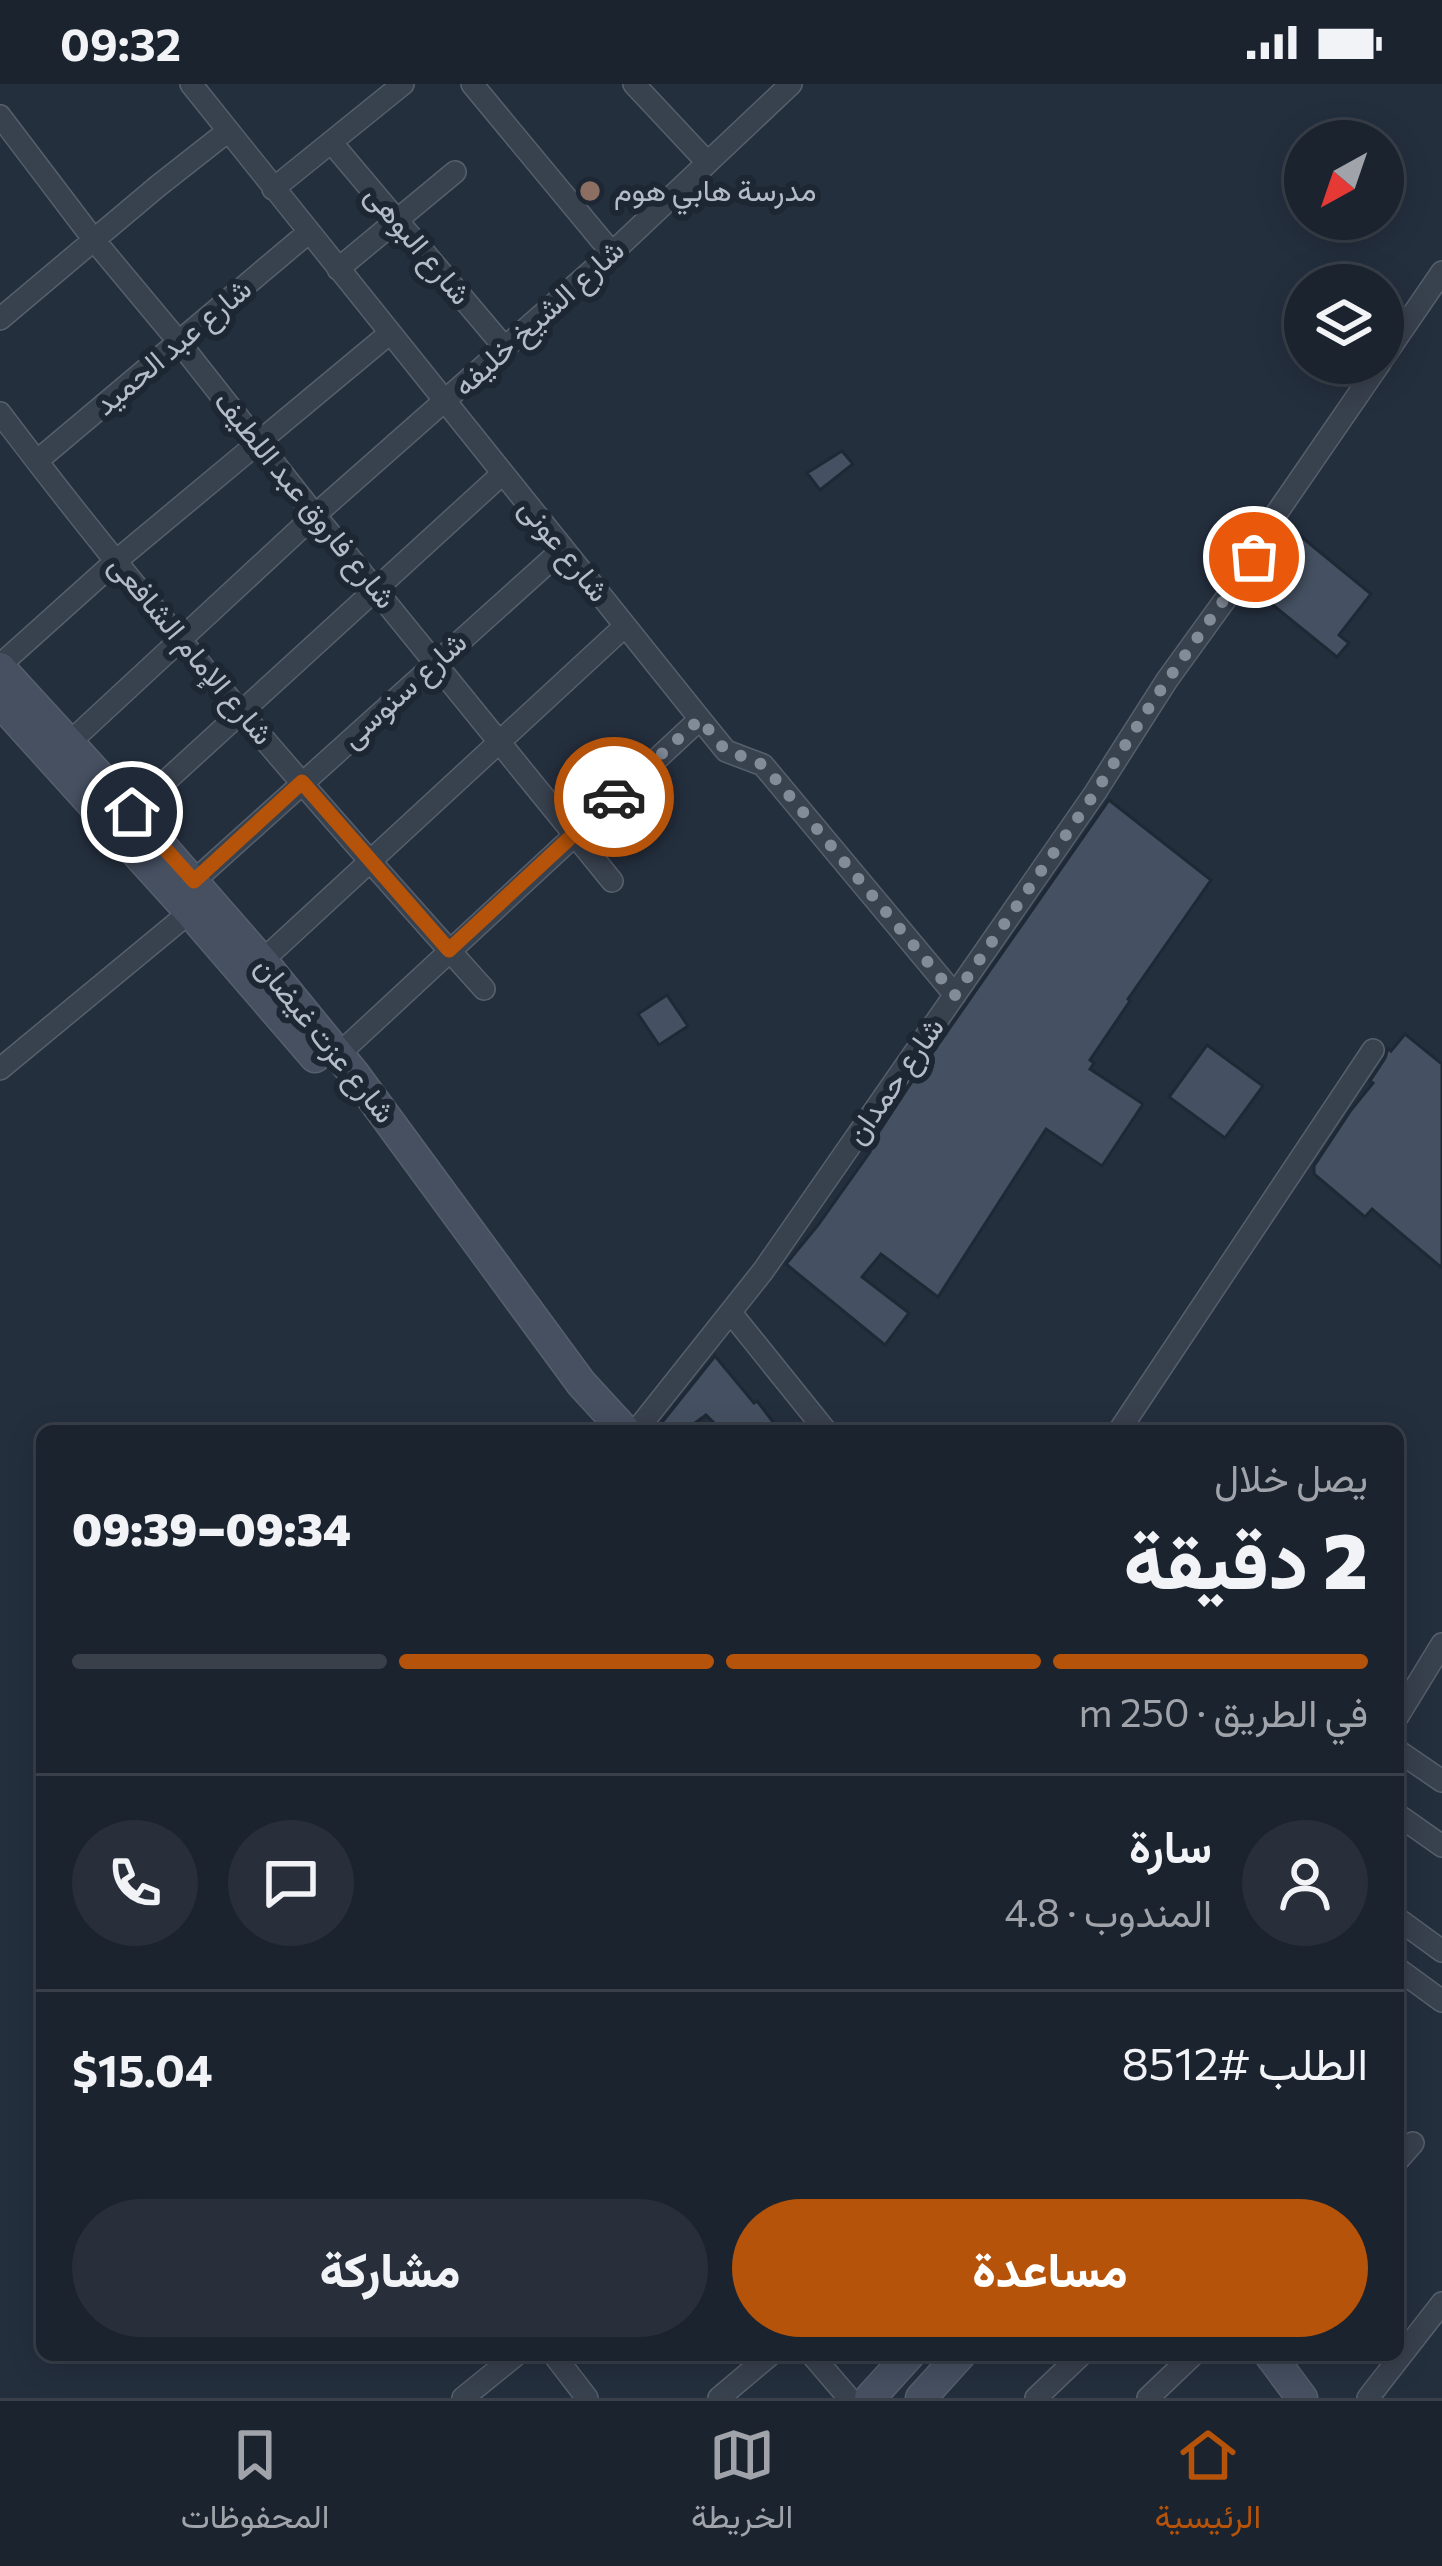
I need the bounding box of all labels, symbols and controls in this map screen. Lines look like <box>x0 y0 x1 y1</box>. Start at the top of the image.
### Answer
text: 09:32 <box>60 15 181 70</box>
north arrow <box>1284 120 1404 240</box>
map controls <box>1284 120 1404 384</box>
place label: مدرسة هابي هوم <box>614 170 816 215</box>
street label: شارع البوهى <box>356 176 481 314</box>
marker: مدرسة هابي هوم <box>577 178 603 204</box>
street label: شارع الشيخ خليفه <box>444 230 633 405</box>
button: layers <box>1284 264 1404 384</box>
street label: شارع عبد الحميد <box>85 269 260 425</box>
street label: شارع فاروق عبد اللطيف <box>205 382 406 617</box>
street label: شارع عونى <box>510 489 619 610</box>
pin <box>1203 506 1305 608</box>
icon: bag <box>1221 524 1287 590</box>
street label: شارع الإمام الشافعى <box>100 546 283 754</box>
street label: شارع سنوسى <box>332 622 475 757</box>
courier <box>554 737 674 857</box>
pin <box>81 761 183 863</box>
icon: car <box>581 764 647 830</box>
icon: home <box>99 779 165 845</box>
street label: شارع عزت غيضان <box>245 948 405 1132</box>
street label: شارع حمدان <box>836 1009 953 1153</box>
text: يصل خلال <box>1214 1452 1368 1500</box>
text: 09:34–09:39 <box>72 1500 351 1555</box>
text: 2 دقيقة <box>1123 1510 1368 1605</box>
text: في الطريق · 250 m <box>1078 1687 1368 1735</box>
text: سارة <box>1129 1817 1212 1872</box>
button: phone <box>72 1820 198 1946</box>
button: chat <box>228 1820 354 1946</box>
button: person <box>1242 1820 1368 1946</box>
text: المندوب · 4.8 <box>1005 1887 1212 1935</box>
text: الطلب #8512 <box>1121 2034 1368 2089</box>
text: $15.04 <box>72 2041 213 2096</box>
button: مشاركة <box>72 2199 708 2337</box>
button: مساعدة <box>732 2199 1368 2337</box>
tab: المحفوظات <box>181 2422 329 2546</box>
tab: الخريطة <box>691 2422 793 2546</box>
tab: الرئيسية <box>1155 2422 1261 2546</box>

